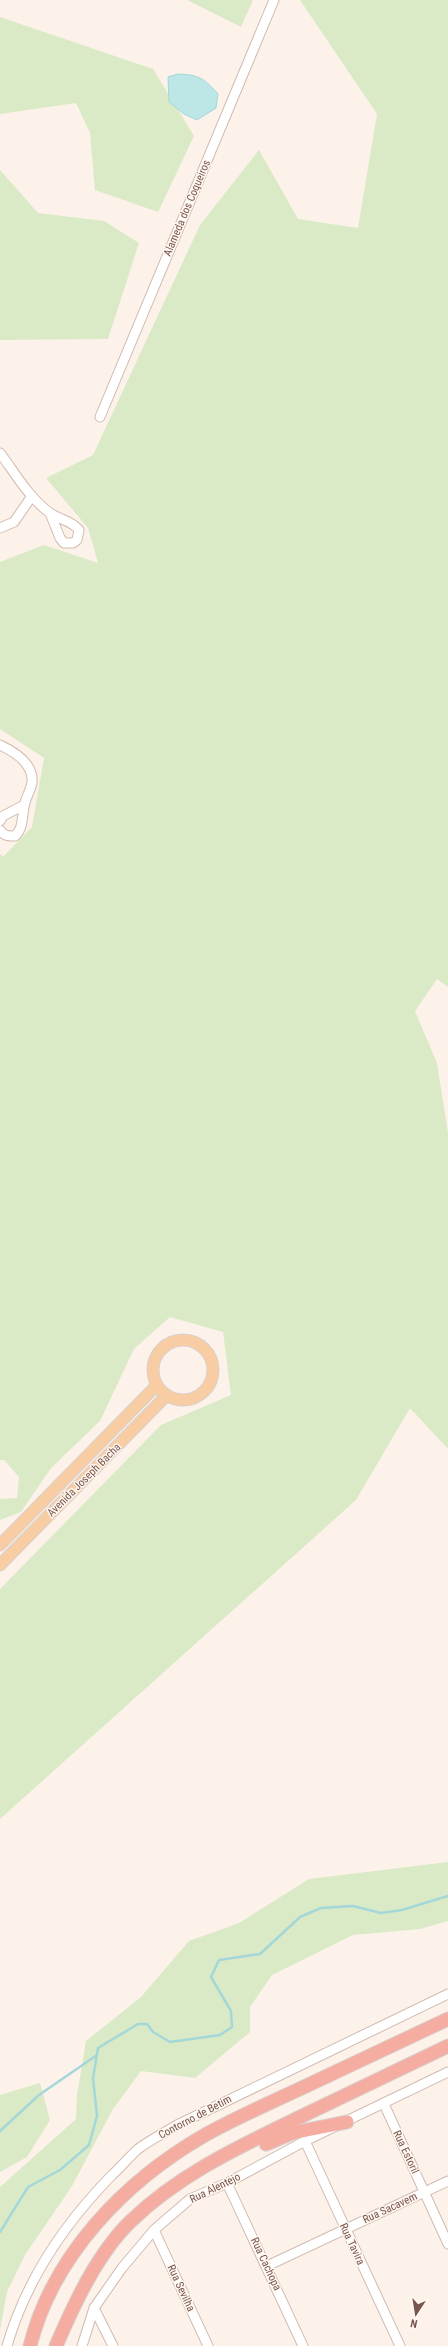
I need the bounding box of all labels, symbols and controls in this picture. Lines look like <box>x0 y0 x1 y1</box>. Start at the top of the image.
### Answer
street label: Alameda dos Coqueiros <box>161 158 213 258</box>
street label: Avenida Joseph Bacha <box>45 1441 123 1519</box>
street label: Contorno de Betim <box>156 2092 234 2142</box>
street label: Rua Estoril <box>390 2128 422 2176</box>
street label: Rua Alentejo <box>188 2170 243 2206</box>
street label: Rua Sacavem <box>361 2190 419 2226</box>
street label: Rua Tavira <box>337 2221 367 2267</box>
street label: Rua Cachopa <box>248 2235 284 2293</box>
street label: Rua Sevilha <box>165 2263 197 2313</box>
north arrow <box>396 2294 436 2334</box>
text: N <box>409 2316 419 2330</box>

